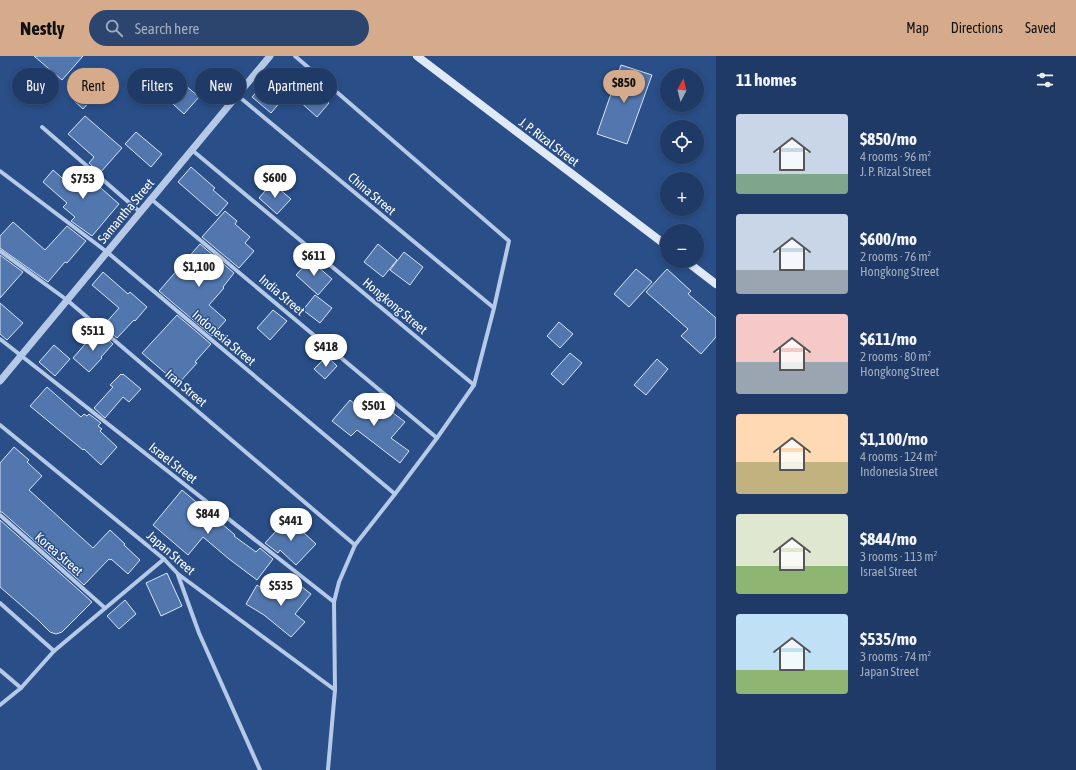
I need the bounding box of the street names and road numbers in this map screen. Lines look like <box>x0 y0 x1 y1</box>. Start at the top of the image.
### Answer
street label: J. P. Rizal Street <box>516 115 582 170</box>
street label: China Street <box>345 170 399 218</box>
street label: Samantha Street <box>95 175 157 246</box>
street label: India Street <box>256 272 308 319</box>
street label: Hongkong Street <box>360 275 430 337</box>
street label: Indonesia Street <box>189 307 259 369</box>
street label: Iran Street <box>162 366 210 410</box>
street label: Israel Street <box>146 439 200 487</box>
street label: Japan Street <box>144 528 198 578</box>
street label: Korea Street <box>32 529 86 579</box>

